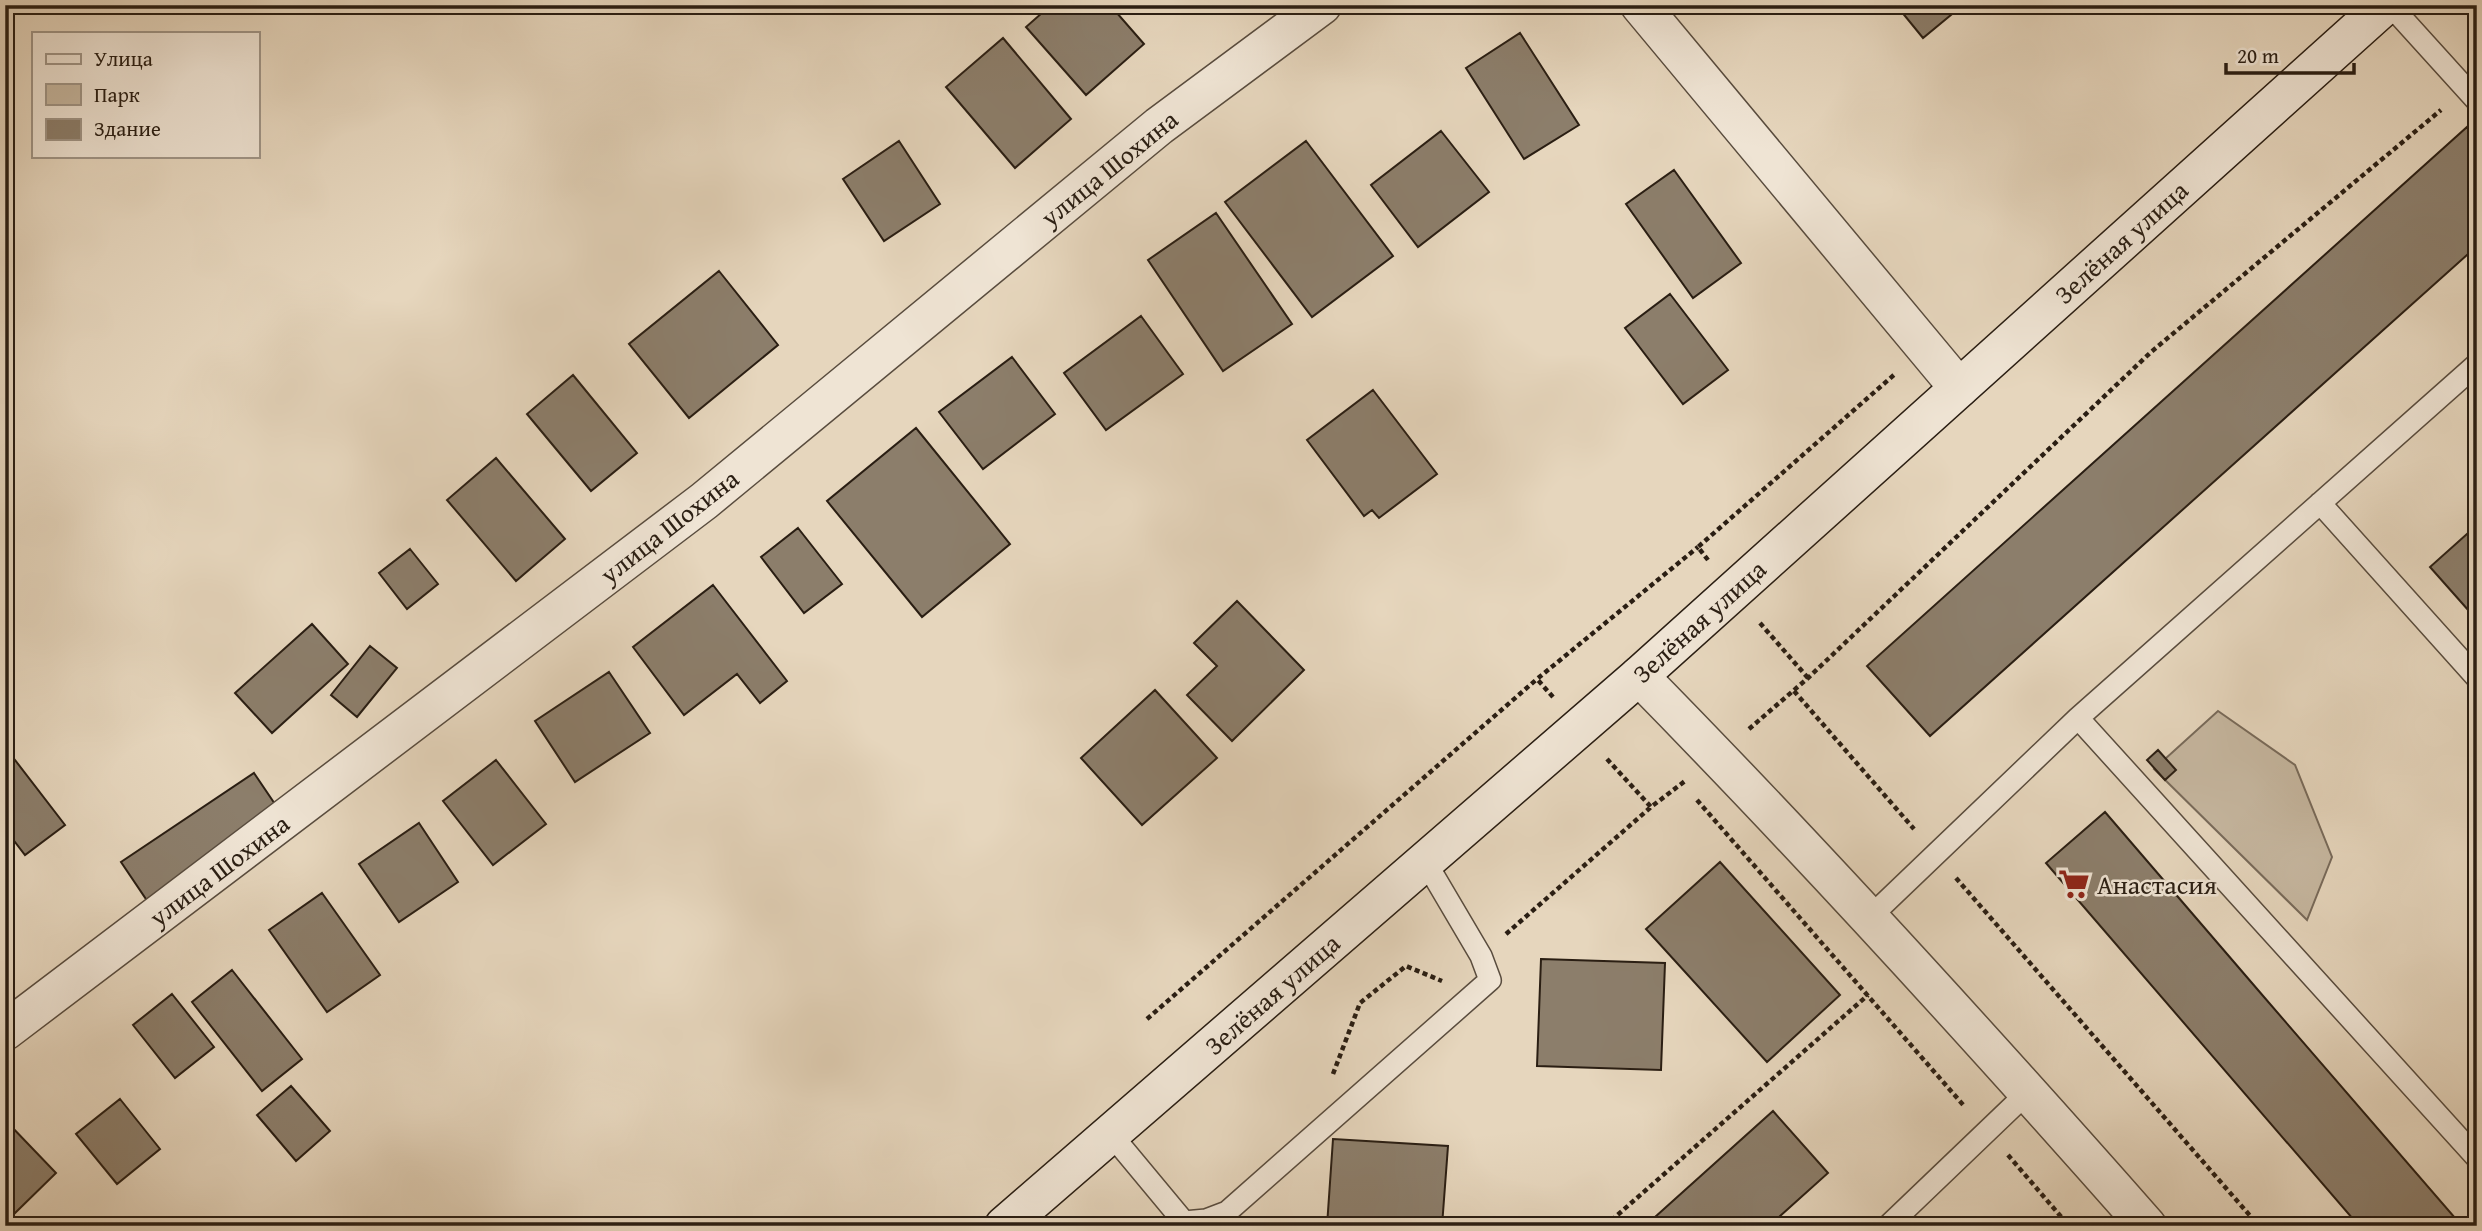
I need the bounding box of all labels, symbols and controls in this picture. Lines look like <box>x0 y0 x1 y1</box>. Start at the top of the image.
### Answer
legend <box>32 32 259 158</box>
scale bar <box>2226 32 2354 76</box>
text: 20 m <box>2237 40 2279 71</box>
text: Улица <box>94 43 153 74</box>
text: Парк <box>94 79 140 110</box>
street label: улица Шохина <box>1031 100 1187 236</box>
text: Здание <box>94 113 161 144</box>
street label: Зелёная улица <box>2045 171 2197 313</box>
street label: улица Шохина <box>590 459 747 593</box>
street label: Зелёная улица <box>1623 550 1775 692</box>
street label: улица Шохина <box>140 804 298 936</box>
place label: Анастасия <box>2097 865 2217 904</box>
supermarket icon: Анастасия <box>2057 867 2091 901</box>
street label: Зелёная улица <box>1196 924 1349 1064</box>

